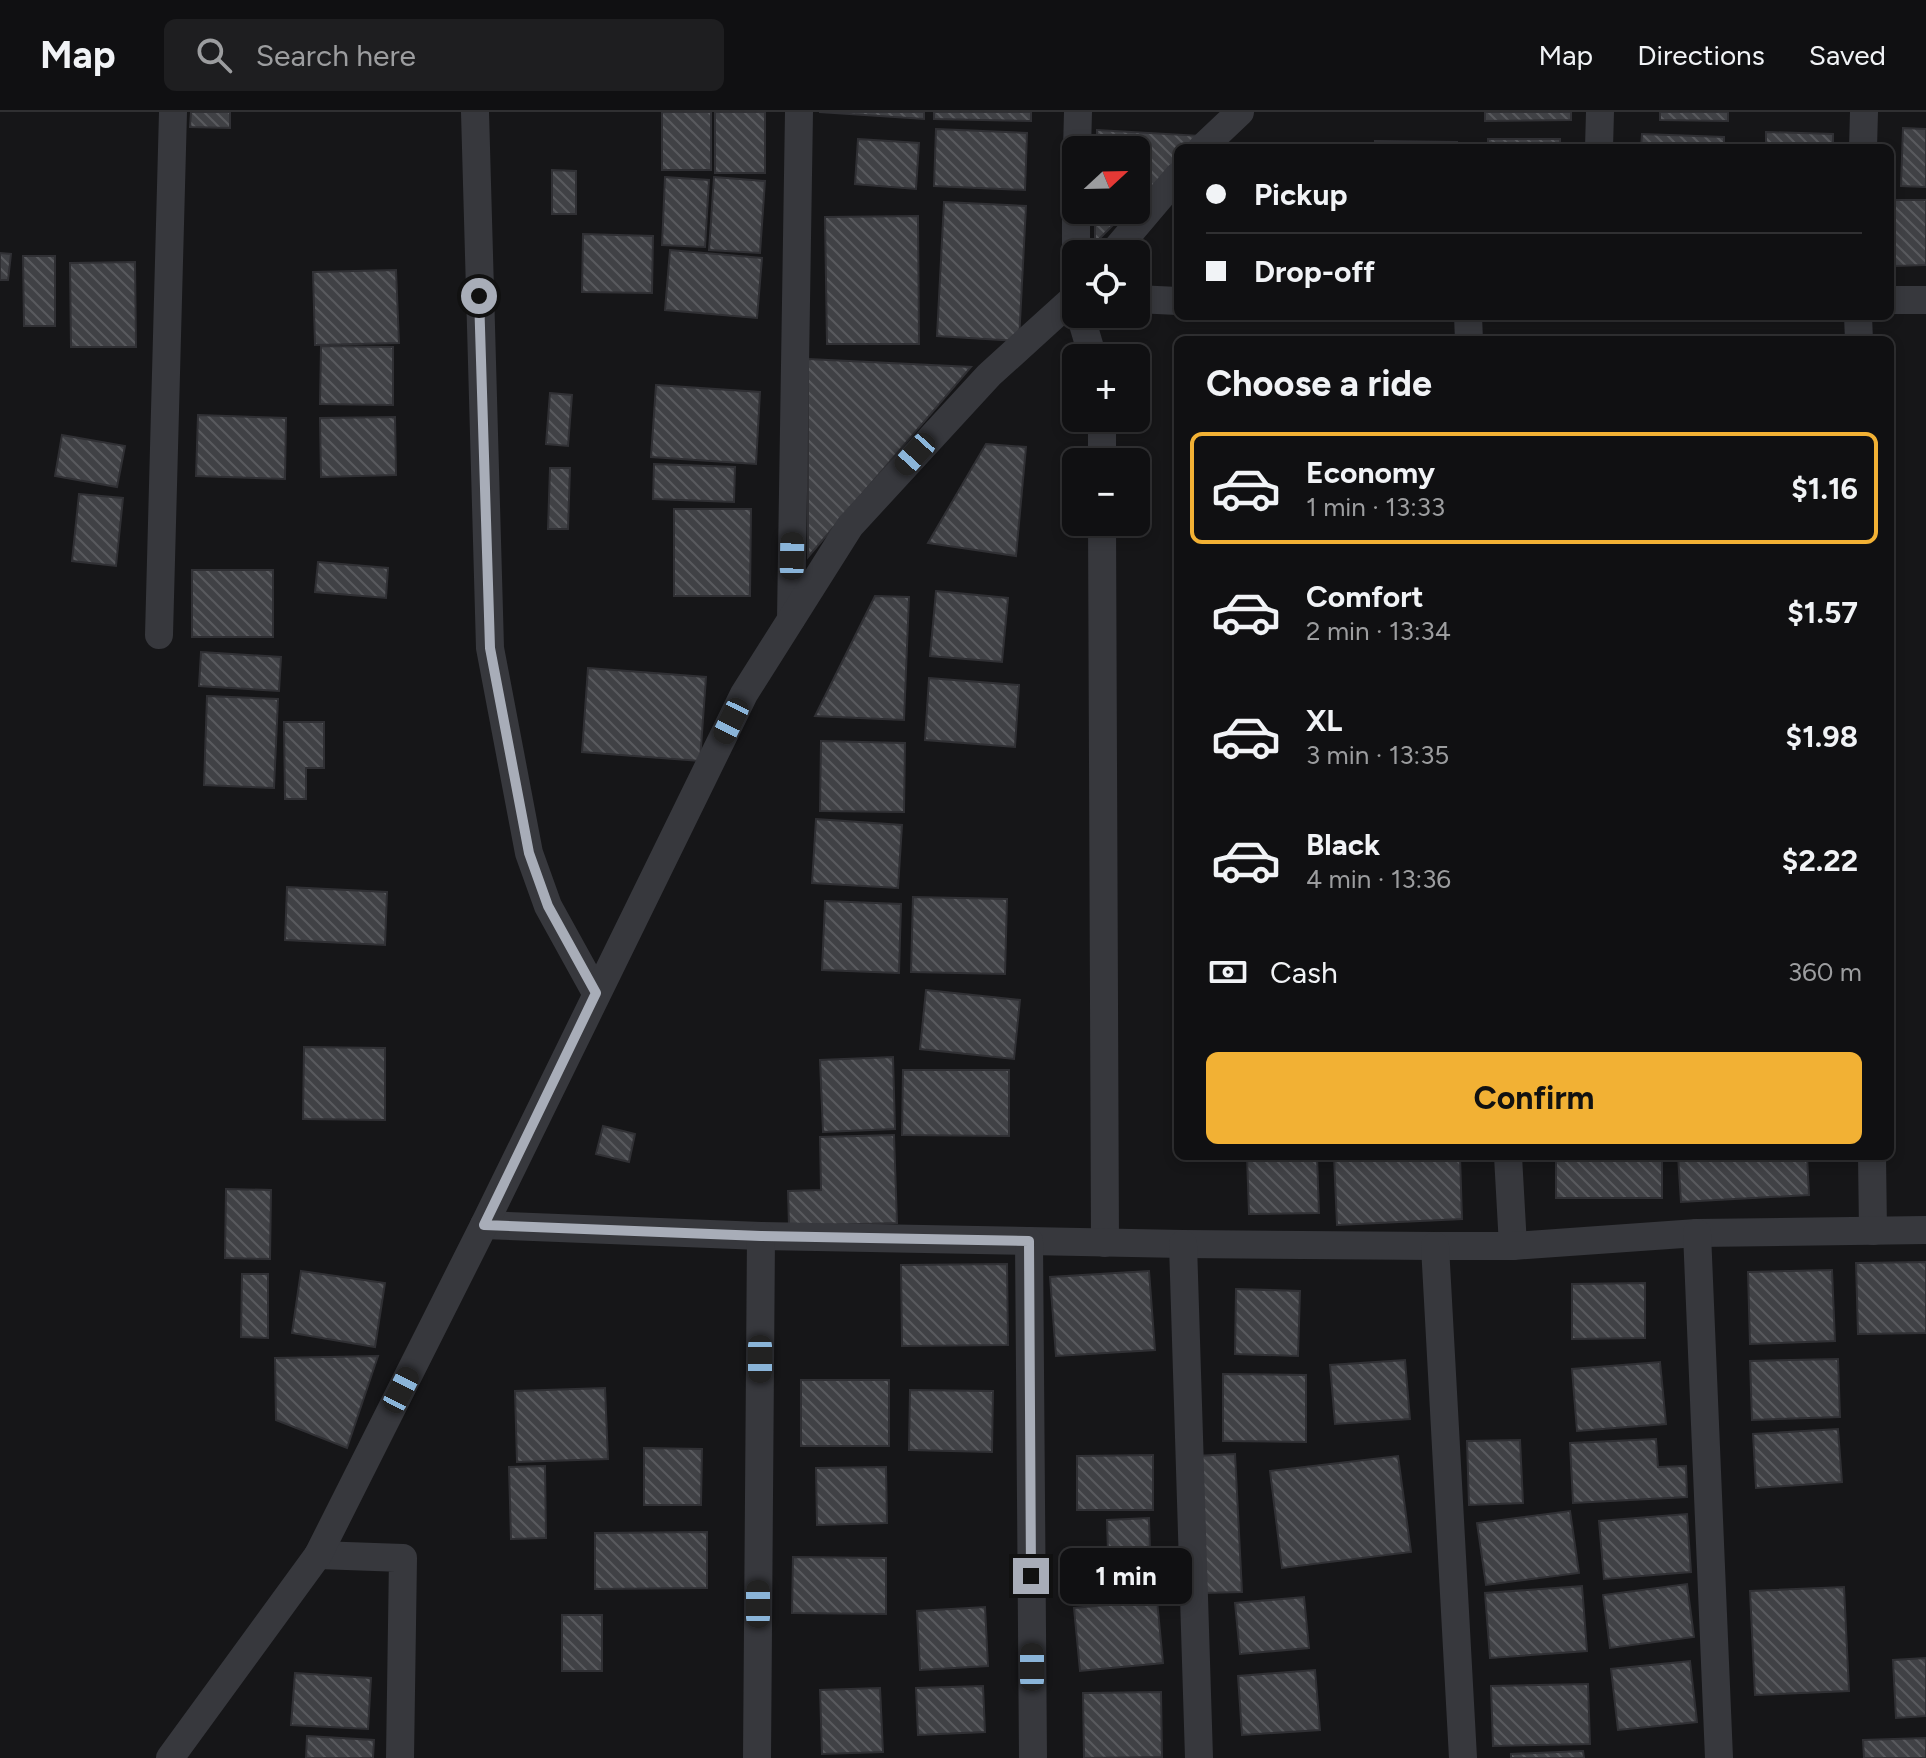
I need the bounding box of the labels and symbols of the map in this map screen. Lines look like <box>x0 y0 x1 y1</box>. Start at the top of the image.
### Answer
north arrow <box>1062 136 1150 224</box>
route start <box>461 278 497 314</box>
car <box>890 428 940 480</box>
car <box>780 532 804 580</box>
car <box>710 694 752 748</box>
car <box>748 1335 772 1383</box>
car <box>379 1363 423 1417</box>
callout: 1 min <box>1059 1548 1191 1604</box>
route end <box>1013 1558 1049 1594</box>
car <box>746 1580 770 1628</box>
car <box>1020 1643 1044 1691</box>

